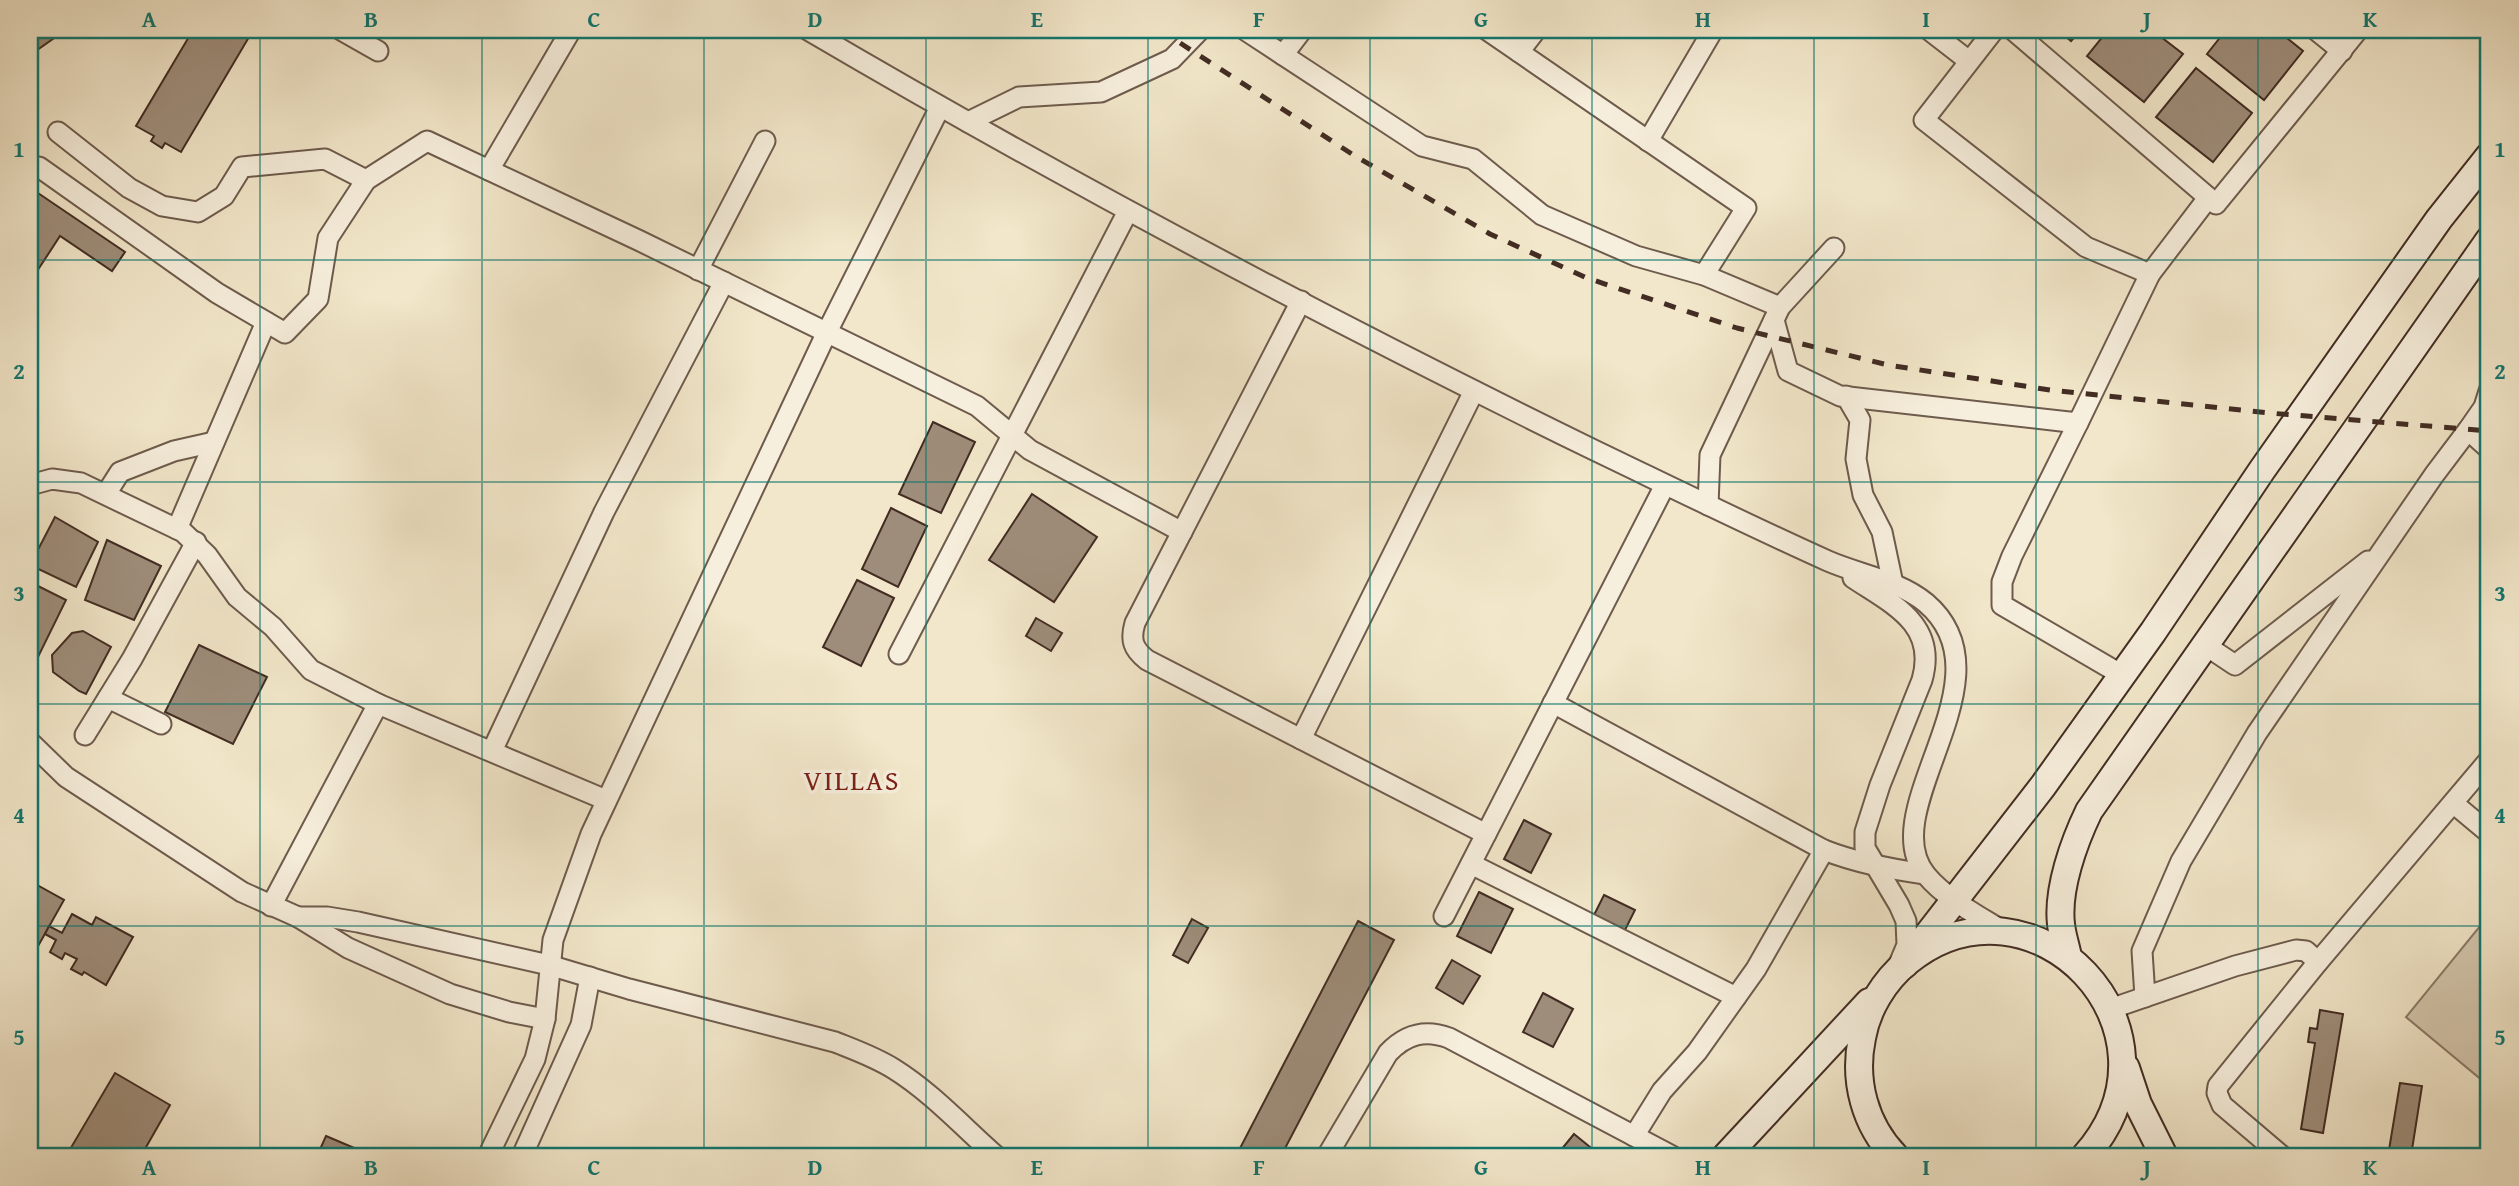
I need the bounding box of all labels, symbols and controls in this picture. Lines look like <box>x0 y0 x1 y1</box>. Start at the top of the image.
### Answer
text: A <box>142 2 157 35</box>
text: B <box>364 2 378 35</box>
text: C <box>587 2 601 35</box>
text: D <box>808 2 823 35</box>
text: E <box>1031 2 1043 35</box>
text: F <box>1253 2 1265 35</box>
text: G <box>1474 2 1488 35</box>
text: H <box>1695 2 1711 35</box>
text: I <box>1922 2 1930 35</box>
text: J <box>2139 2 2151 35</box>
text: K <box>2363 2 2378 35</box>
text: 1 <box>13 132 25 165</box>
text: 1 <box>2494 132 2506 165</box>
text: 2 <box>13 354 25 387</box>
text: 2 <box>2494 354 2506 387</box>
text: 3 <box>13 576 25 609</box>
text: 3 <box>2494 576 2506 609</box>
district label: VILLAS <box>804 759 900 800</box>
text: 4 <box>13 798 25 831</box>
text: 4 <box>2494 798 2506 831</box>
text: 5 <box>13 1020 25 1053</box>
text: 5 <box>2494 1020 2506 1053</box>
text: A <box>142 1150 157 1183</box>
text: B <box>364 1150 378 1183</box>
text: C <box>587 1150 601 1183</box>
text: D <box>808 1150 823 1183</box>
text: E <box>1031 1150 1043 1183</box>
text: F <box>1253 1150 1265 1183</box>
text: G <box>1474 1150 1488 1183</box>
text: H <box>1695 1150 1711 1183</box>
text: I <box>1922 1150 1930 1183</box>
text: J <box>2139 1150 2151 1183</box>
text: K <box>2363 1150 2378 1183</box>

